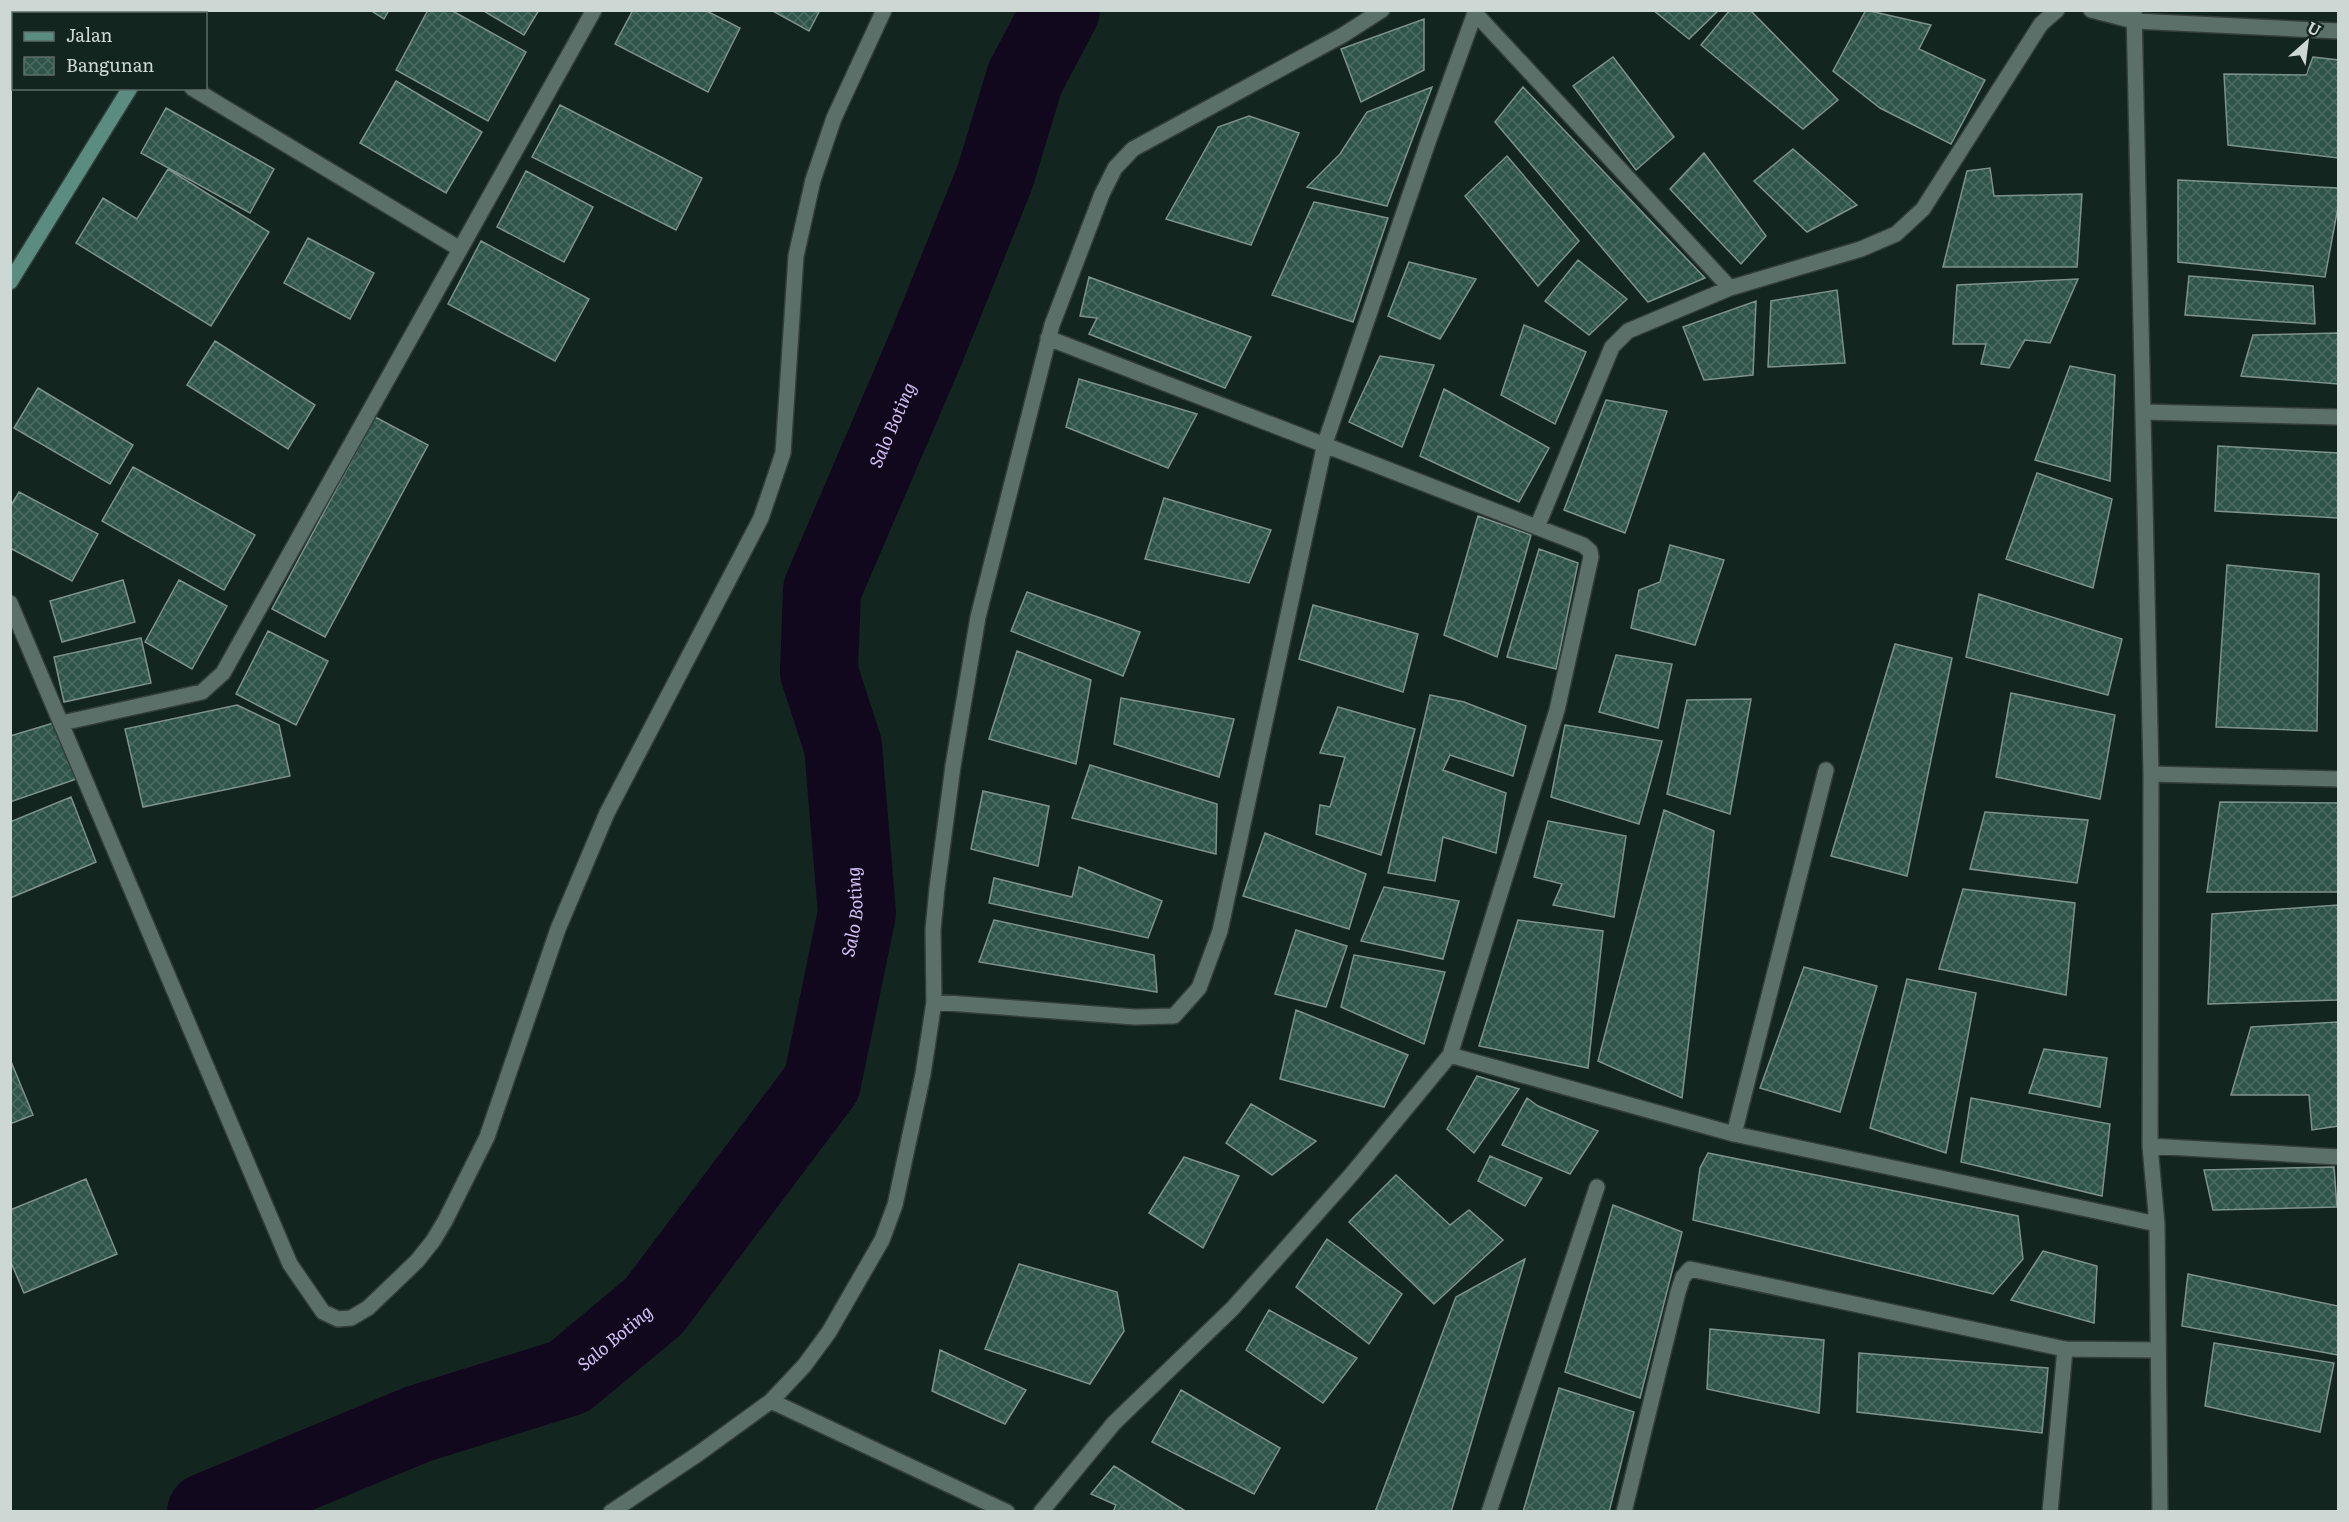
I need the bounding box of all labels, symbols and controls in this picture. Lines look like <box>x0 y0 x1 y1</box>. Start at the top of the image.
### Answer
legend <box>12 12 207 90</box>
north arrow <box>2277 12 2337 72</box>
text: U <box>2303 14 2326 42</box>
text: Jalan <box>66 21 113 48</box>
text: Bangunan <box>66 51 154 78</box>
water label: Salo Boting <box>861 378 922 472</box>
water label: Salo Boting <box>833 866 869 959</box>
water label: Salo Boting <box>571 1298 658 1377</box>

